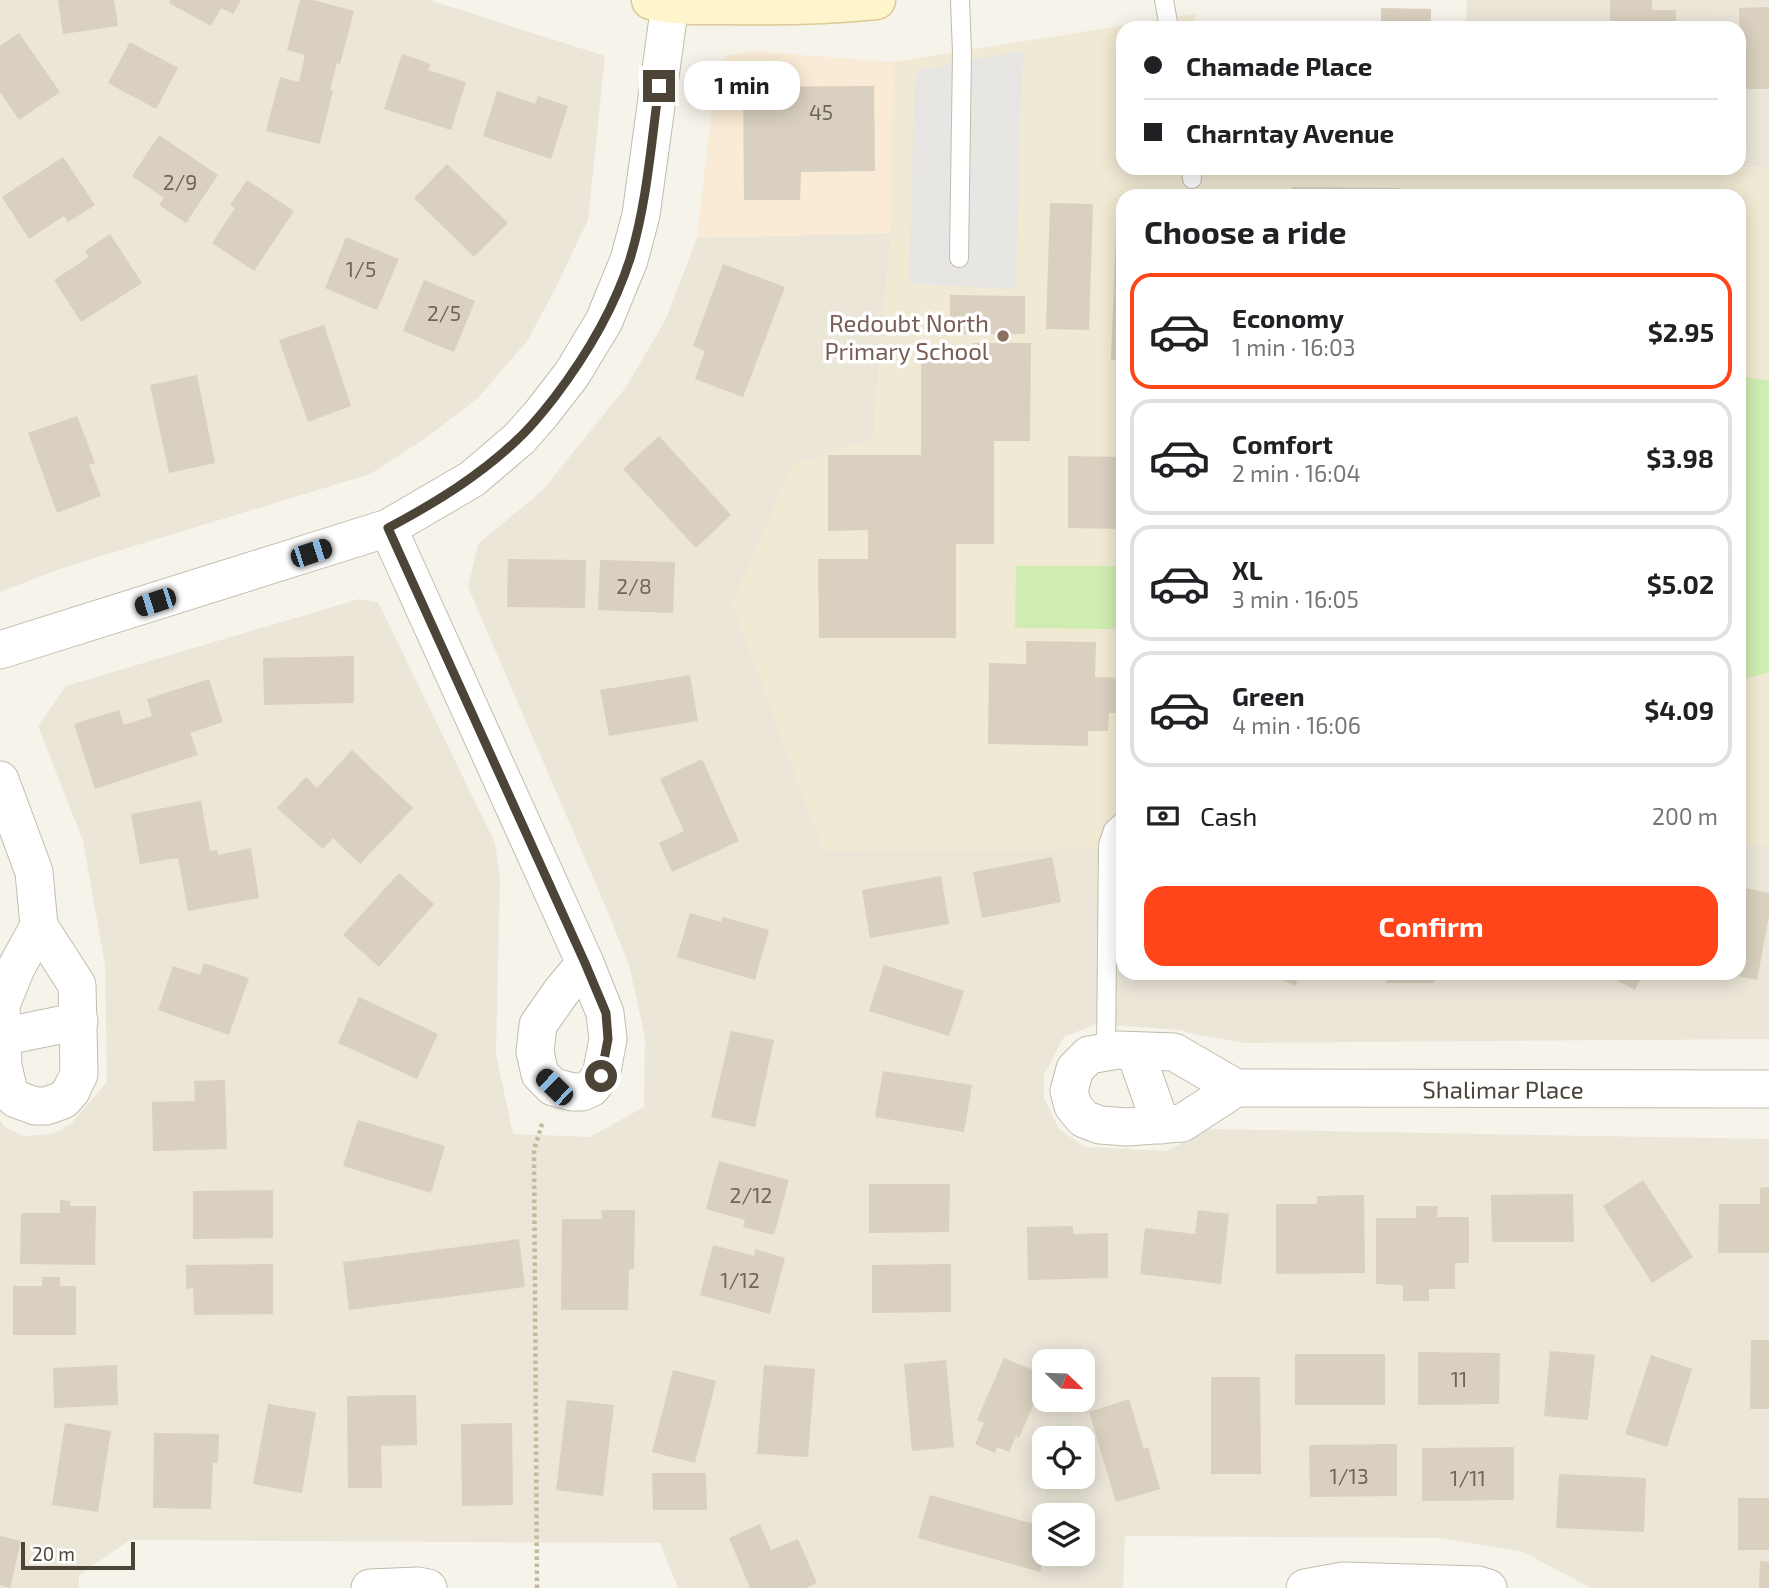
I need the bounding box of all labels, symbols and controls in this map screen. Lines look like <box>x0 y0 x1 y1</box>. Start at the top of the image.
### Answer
text: Chamade Place <box>1186 50 1372 81</box>
callout: 1 min <box>684 62 799 110</box>
route end <box>643 70 675 102</box>
text: 1 min <box>714 71 770 99</box>
house number: 45 <box>809 99 833 124</box>
text: Charntay Avenue <box>1186 117 1394 148</box>
house number: 2/9 <box>163 169 197 194</box>
text: Choose a ride <box>1144 212 1347 250</box>
house number: 1/5 <box>346 256 376 281</box>
house number: 2/5 <box>427 300 461 325</box>
icon: car <box>1148 300 1211 363</box>
text: Economy <box>1232 302 1344 333</box>
place label: Redoubt North Primary School <box>824 308 989 365</box>
text: $2.95 <box>1648 316 1714 347</box>
marker: Redoubt North Primary School <box>995 328 1011 344</box>
text: 1 min · 16:03 <box>1232 333 1356 361</box>
icon: car <box>1148 426 1211 489</box>
text: Comfort <box>1232 428 1333 459</box>
text: $3.98 <box>1646 442 1714 473</box>
text: 2 min · 16:04 <box>1232 459 1361 487</box>
car <box>288 537 335 569</box>
icon: car <box>1148 552 1211 615</box>
text: XL <box>1232 554 1263 585</box>
text: $5.02 <box>1647 568 1714 599</box>
house number: 2/8 <box>616 573 652 598</box>
text: 3 min · 16:05 <box>1232 585 1359 613</box>
car <box>132 586 179 618</box>
icon: car <box>1148 678 1211 741</box>
text: Green <box>1232 680 1305 711</box>
text: $4.09 <box>1644 694 1714 725</box>
text: 4 min · 16:06 <box>1232 711 1361 739</box>
icon: cash <box>1144 797 1182 835</box>
text: Cash <box>1200 800 1257 831</box>
text: 200 m <box>1652 802 1718 830</box>
button: Confirm <box>1144 886 1718 966</box>
route start <box>585 1060 617 1092</box>
car <box>532 1065 577 1109</box>
street label: Shalimar Place <box>1422 1074 1584 1103</box>
house number: 2/12 <box>730 1182 772 1207</box>
house number: 1/12 <box>720 1267 760 1292</box>
north arrow <box>1032 1349 1096 1412</box>
map controls <box>1032 1349 1095 1566</box>
house number: 11 <box>1451 1366 1467 1391</box>
button: locate <box>1032 1426 1095 1489</box>
house number: 1/13 <box>1329 1463 1369 1488</box>
house number: 1/11 <box>1450 1465 1486 1490</box>
button: layers <box>1032 1503 1095 1566</box>
scale bar <box>21 1539 135 1571</box>
text: 20 m <box>32 1542 75 1565</box>

